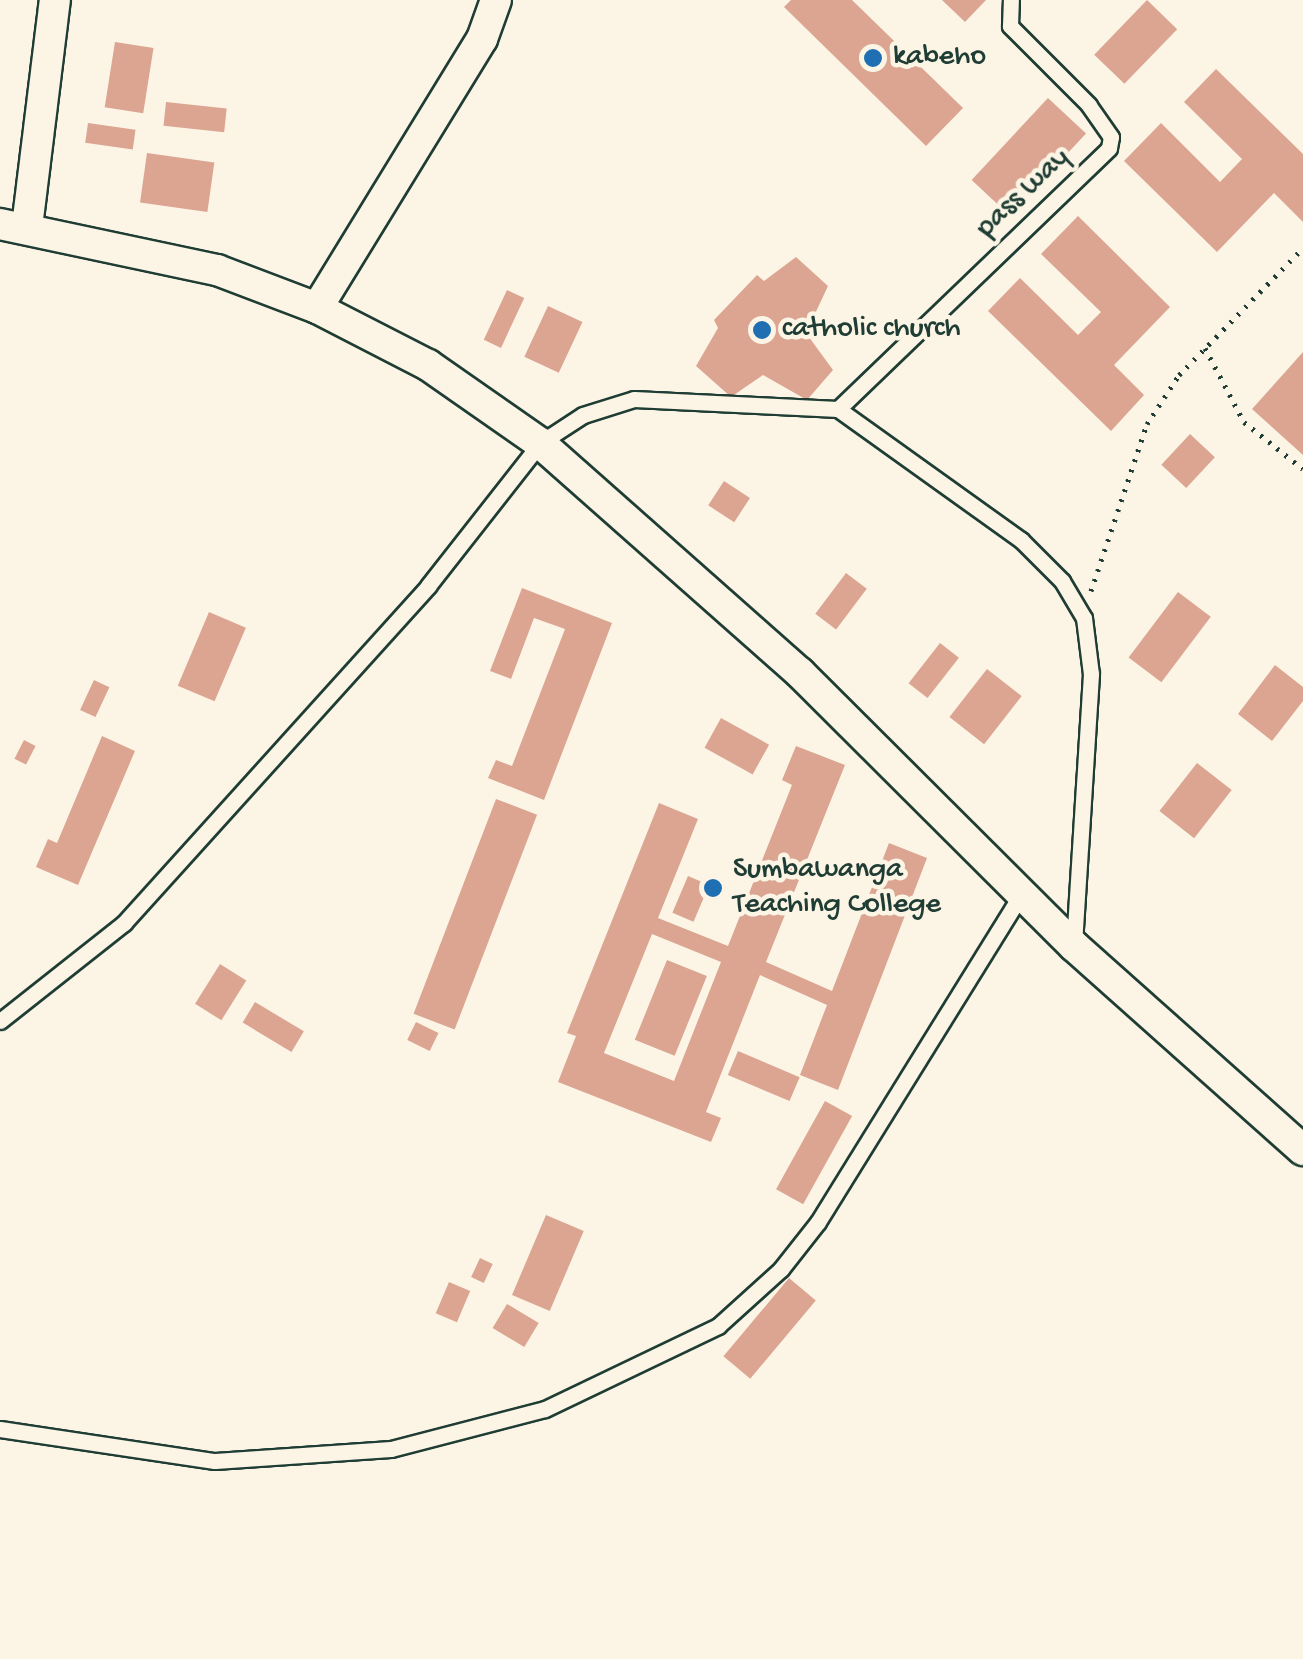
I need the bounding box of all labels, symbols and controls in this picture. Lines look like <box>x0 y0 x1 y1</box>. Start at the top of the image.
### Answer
place label: kabeho <box>893 40 986 76</box>
marker: kabeho <box>862 47 884 69</box>
street label: pass way <box>970 142 1078 246</box>
place label: catholic church <box>782 312 961 348</box>
marker: catholic church <box>751 319 773 341</box>
place label: Sumbawanga Teaching College <box>733 853 941 924</box>
marker: Sumbawanga Teaching College <box>702 877 724 899</box>

